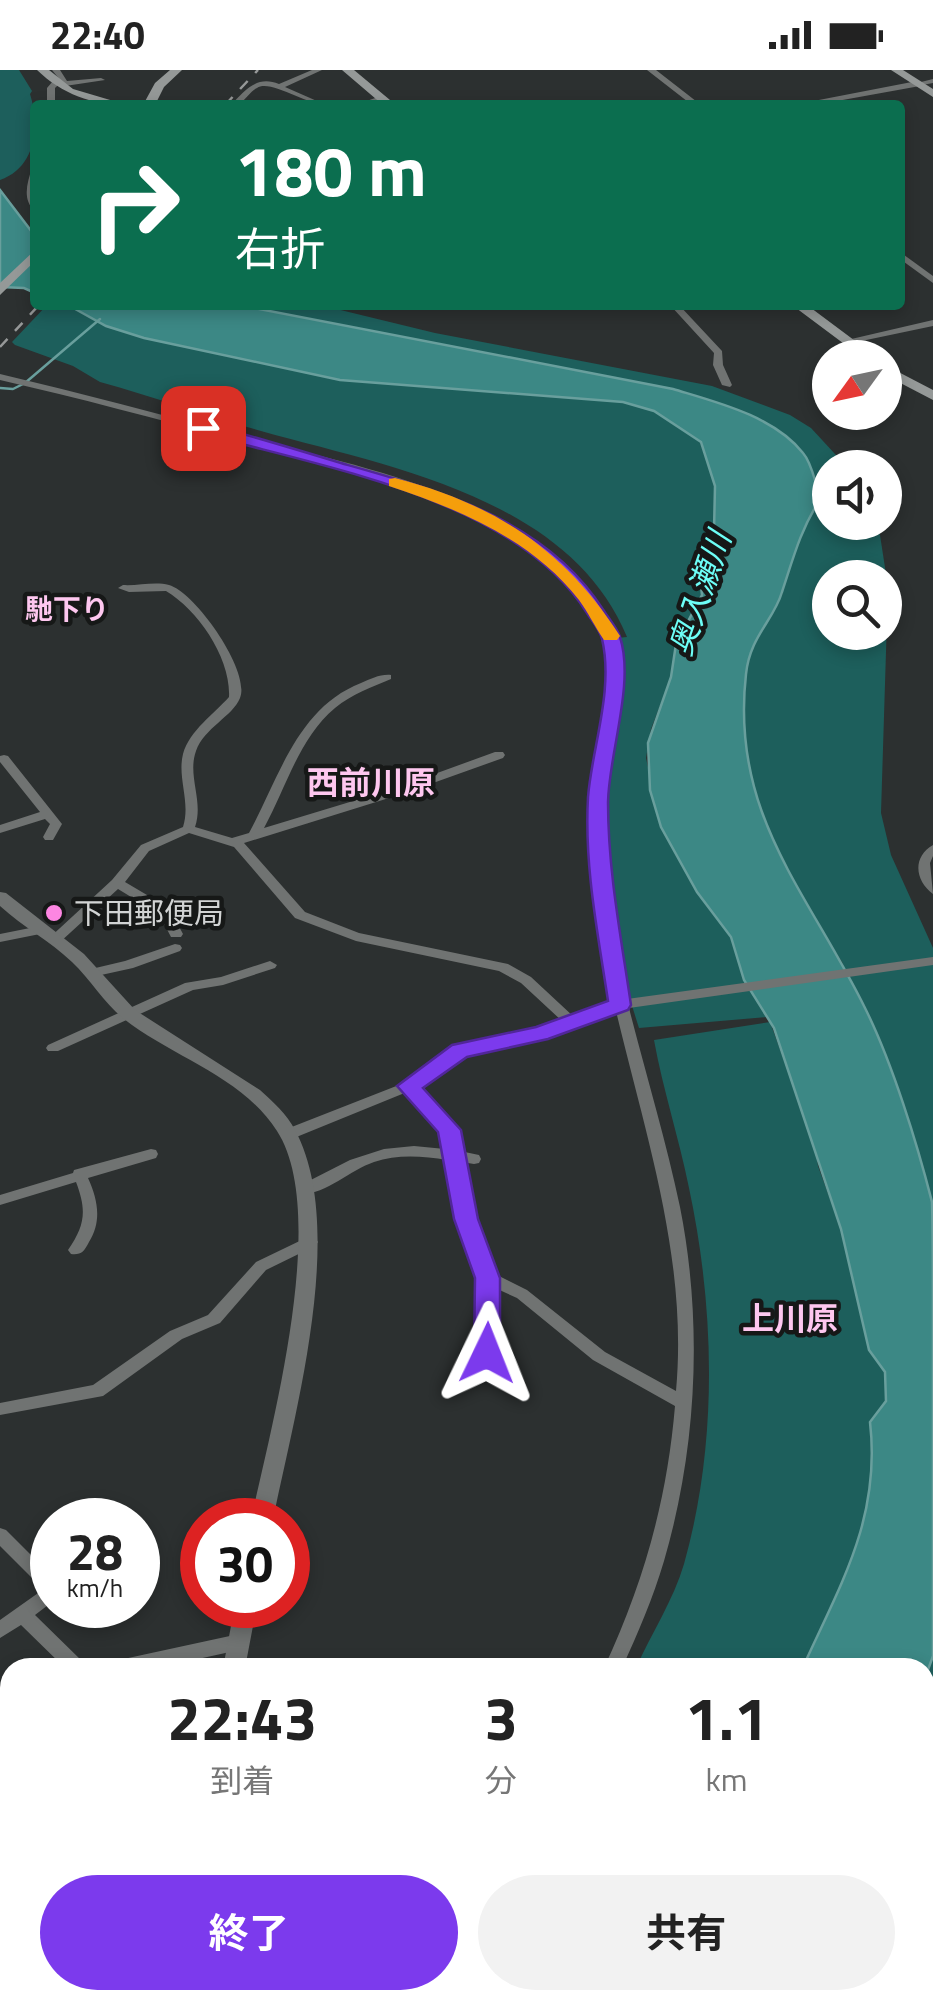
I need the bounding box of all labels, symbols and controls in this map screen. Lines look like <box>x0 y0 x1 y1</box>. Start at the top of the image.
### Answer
text: 22:40 <box>50 6 145 64</box>
text: 180 m <box>235 117 427 223</box>
icon: right <box>70 140 200 270</box>
text: 右折 <box>235 214 325 282</box>
north arrow <box>812 340 902 430</box>
map controls <box>812 340 902 650</box>
pin <box>161 386 246 471</box>
icon: arrive <box>176 401 231 456</box>
button: sound <box>812 450 902 540</box>
water label: 奥入瀬川 <box>655 522 744 661</box>
button: search <box>812 560 902 650</box>
district label: 馳下り <box>25 587 109 630</box>
district label: 西前川原 <box>307 758 435 806</box>
place label: 下田郵便局 <box>74 890 224 936</box>
marker: 下田郵便局 <box>43 902 65 924</box>
district label: 上川原 <box>742 1294 838 1342</box>
position arrow <box>435 1301 539 1405</box>
speed limit sign: 30 <box>180 1498 310 1628</box>
text: 28 <box>67 1513 123 1589</box>
text: km/h <box>67 1569 123 1607</box>
text: 22:43 <box>167 1672 317 1763</box>
text: 3 <box>484 1672 518 1763</box>
text: 1.1 <box>685 1672 768 1763</box>
text: km <box>705 1755 748 1803</box>
text: 到着 <box>210 1756 274 1804</box>
text: 分 <box>485 1756 517 1804</box>
button: 終了 <box>40 1875 458 1990</box>
button: 共有 <box>478 1875 895 1990</box>

